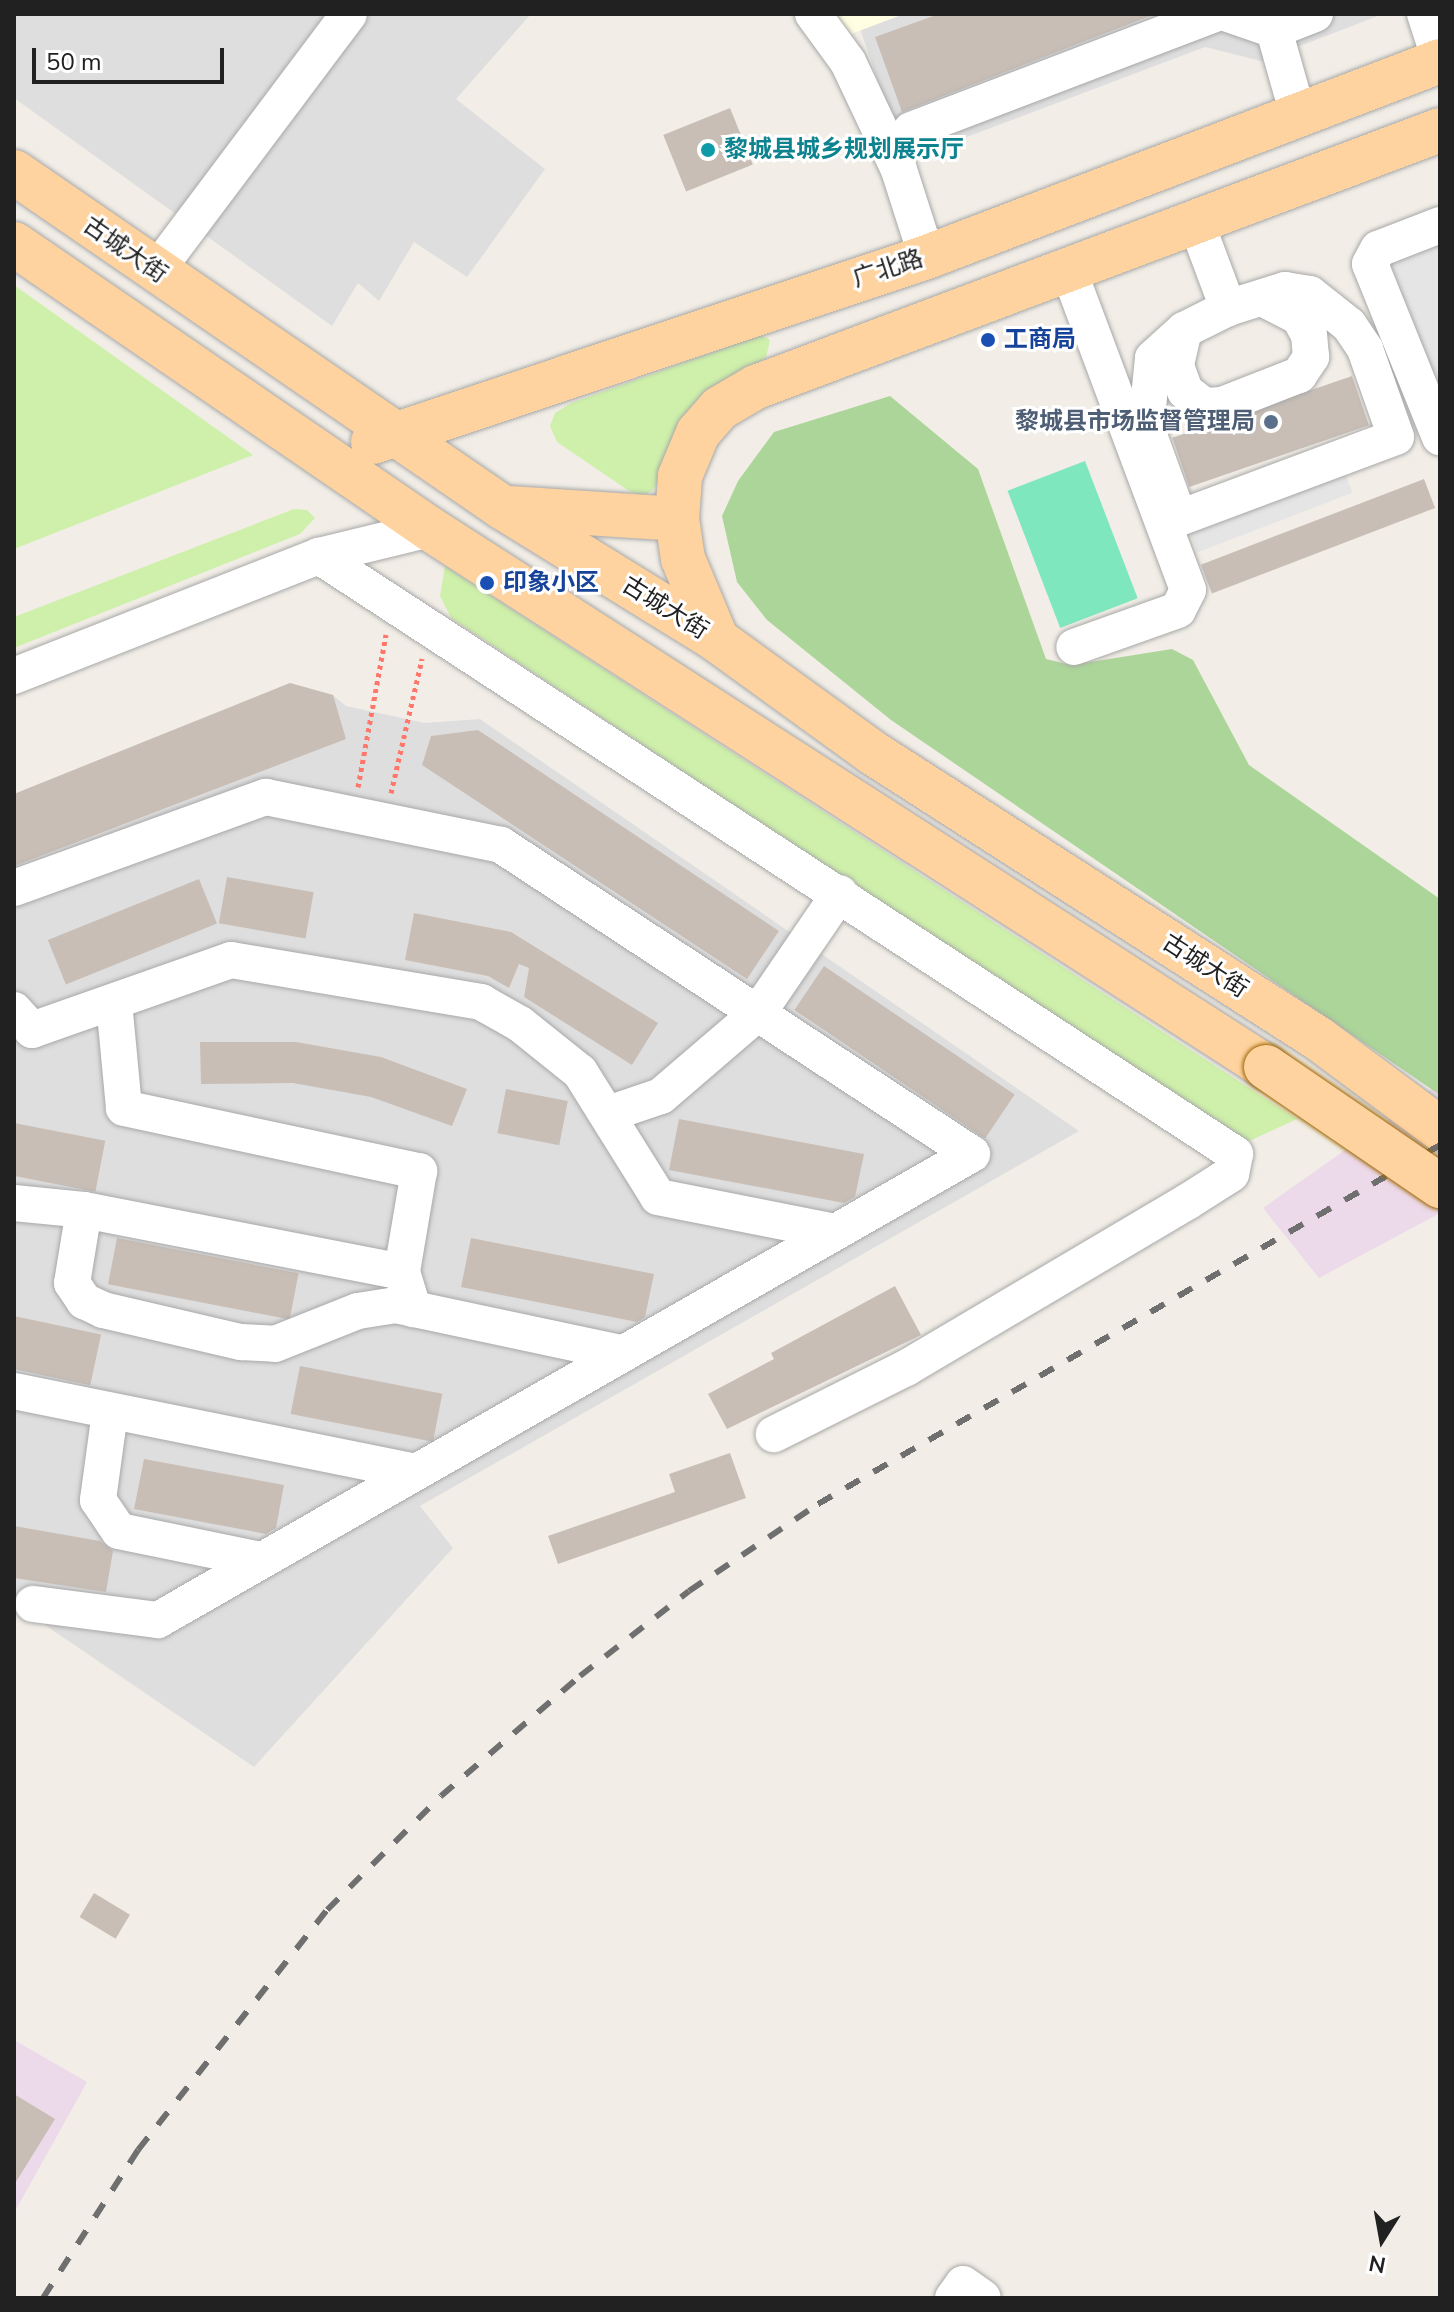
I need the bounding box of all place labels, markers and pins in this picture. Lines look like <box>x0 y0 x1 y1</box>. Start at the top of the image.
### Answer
place label: 黎城县城乡规划展示厅 <box>724 136 964 164</box>
marker: 黎城县城乡规划展示厅 <box>699 141 717 159</box>
place label: 工商局 <box>1004 326 1076 354</box>
marker: 工商局 <box>979 331 997 349</box>
place label: 黎城县市场监督管理局 <box>1015 408 1255 436</box>
marker: 黎城县市场监督管理局 <box>1262 413 1280 431</box>
place label: 印象小区 <box>503 569 599 597</box>
marker: 印象小区 <box>478 574 496 592</box>

